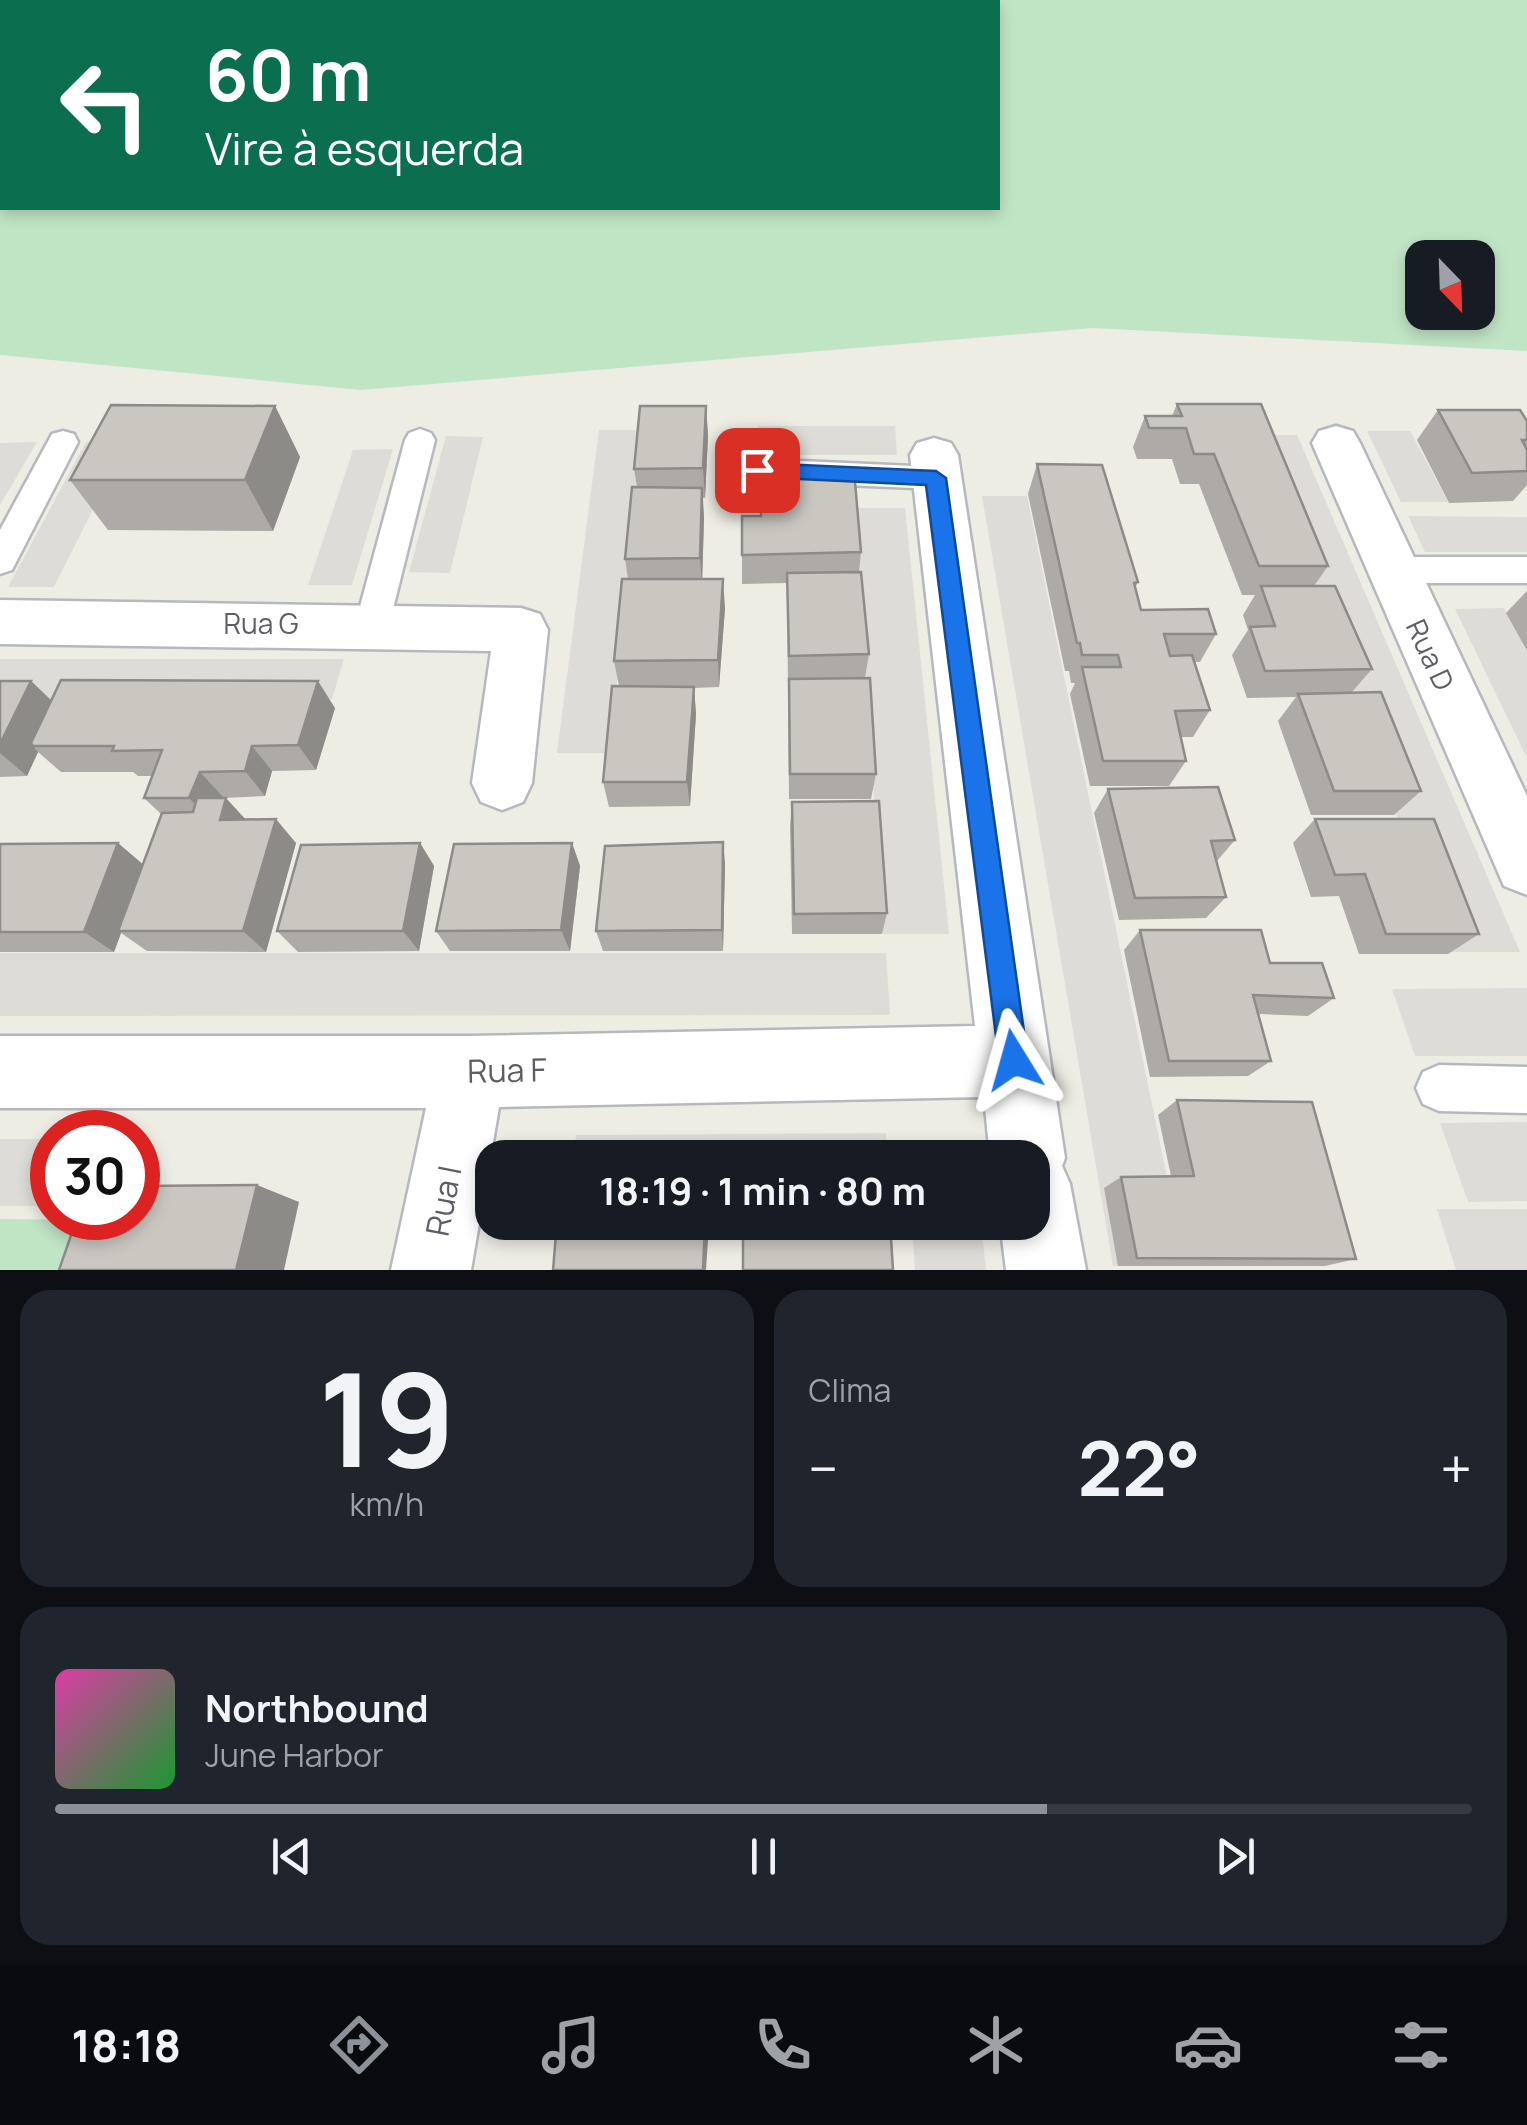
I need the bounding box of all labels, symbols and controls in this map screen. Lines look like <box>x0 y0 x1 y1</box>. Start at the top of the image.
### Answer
text: 60 m <box>205 26 372 122</box>
icon: left <box>40 40 170 170</box>
text: Vire à esquerda <box>205 117 524 179</box>
north arrow <box>1405 240 1495 330</box>
map controls <box>1405 240 1495 330</box>
pin <box>715 428 800 513</box>
icon: arrive <box>730 443 785 498</box>
street label: Rua G <box>223 604 299 642</box>
street label: Rua D <box>1398 613 1464 696</box>
position arrow <box>962 1008 1066 1112</box>
street label: Rua F <box>467 1047 547 1093</box>
speed limit sign: 30 <box>30 1110 160 1240</box>
street label: Rua I <box>415 1162 471 1240</box>
text: 18:19 · 1 min · 80 m <box>599 1164 926 1216</box>
text: 19 <box>318 1328 456 1506</box>
text: Clima <box>809 1368 891 1412</box>
text: 22° <box>1078 1416 1201 1519</box>
text: − <box>809 1430 838 1506</box>
text: + <box>1440 1430 1472 1506</box>
text: km/h <box>350 1482 424 1526</box>
text: Northbound <box>205 1681 429 1733</box>
text: June Harbor <box>205 1733 383 1777</box>
icon: previous <box>264 1829 319 1884</box>
icon: pause <box>736 1829 791 1884</box>
icon: next <box>1208 1829 1263 1884</box>
icon: directions <box>324 2010 394 2080</box>
icon: music <box>536 2010 606 2080</box>
icon: phone <box>748 2010 818 2080</box>
icon: climate <box>961 2010 1031 2080</box>
icon: car <box>1173 2010 1243 2080</box>
icon: filters <box>1386 2010 1456 2080</box>
text: 18:18 <box>71 2014 181 2076</box>

